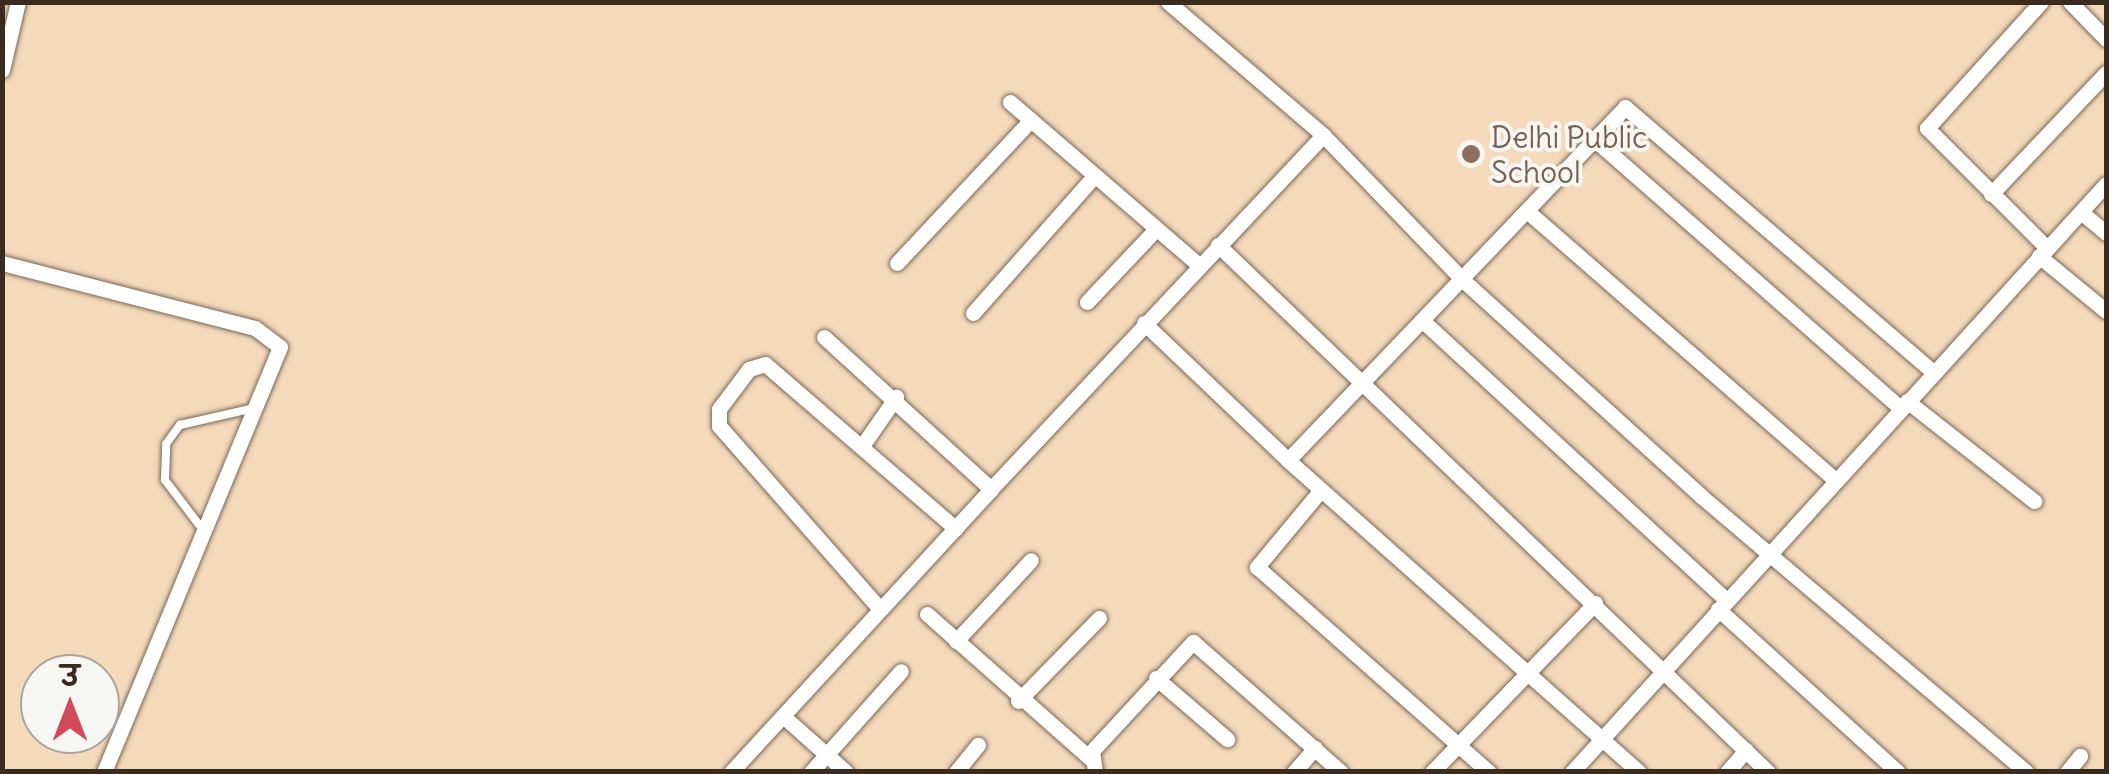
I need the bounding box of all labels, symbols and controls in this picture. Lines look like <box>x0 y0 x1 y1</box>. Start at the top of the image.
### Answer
place label: Delhi Public School <box>1491 119 1647 190</box>
marker: Delhi Public School <box>1460 143 1482 165</box>
north arrow <box>20 654 120 754</box>
text: उ <box>61 658 79 694</box>

